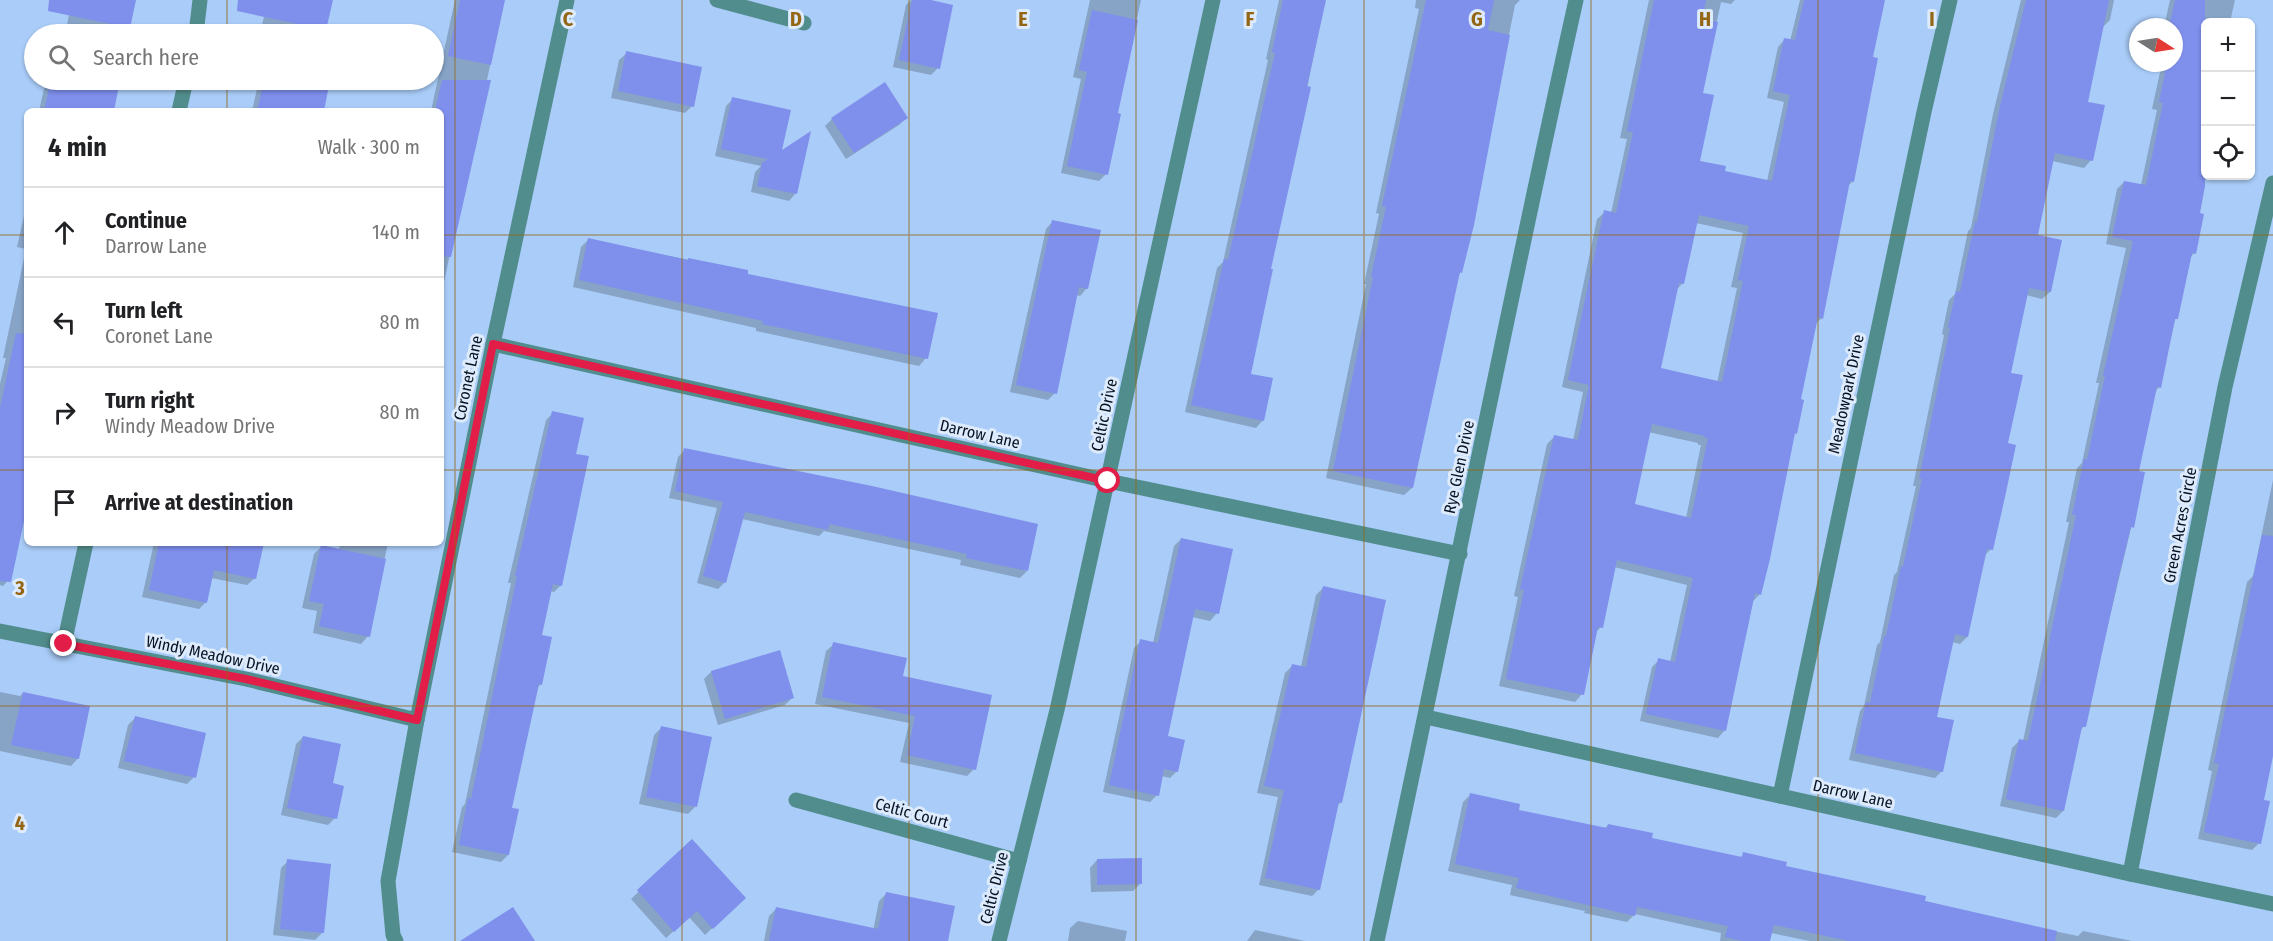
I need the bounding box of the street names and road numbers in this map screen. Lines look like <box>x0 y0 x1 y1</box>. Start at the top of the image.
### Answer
street label: Meadowpark Drive <box>1824 333 1868 455</box>
street label: Coronet Lane <box>450 334 486 422</box>
street label: Celtic Drive <box>1087 377 1121 453</box>
street label: Darrow Lane <box>938 416 1022 452</box>
street label: Rye Glen Drive <box>1440 419 1478 515</box>
street label: Green Acres Circle <box>2159 465 2201 584</box>
street label: Windy Meadow Drive <box>145 632 282 678</box>
street label: Darrow Lane <box>1811 776 1895 812</box>
street label: Celtic Court <box>873 794 952 832</box>
street label: Celtic Drive <box>976 850 1012 926</box>

